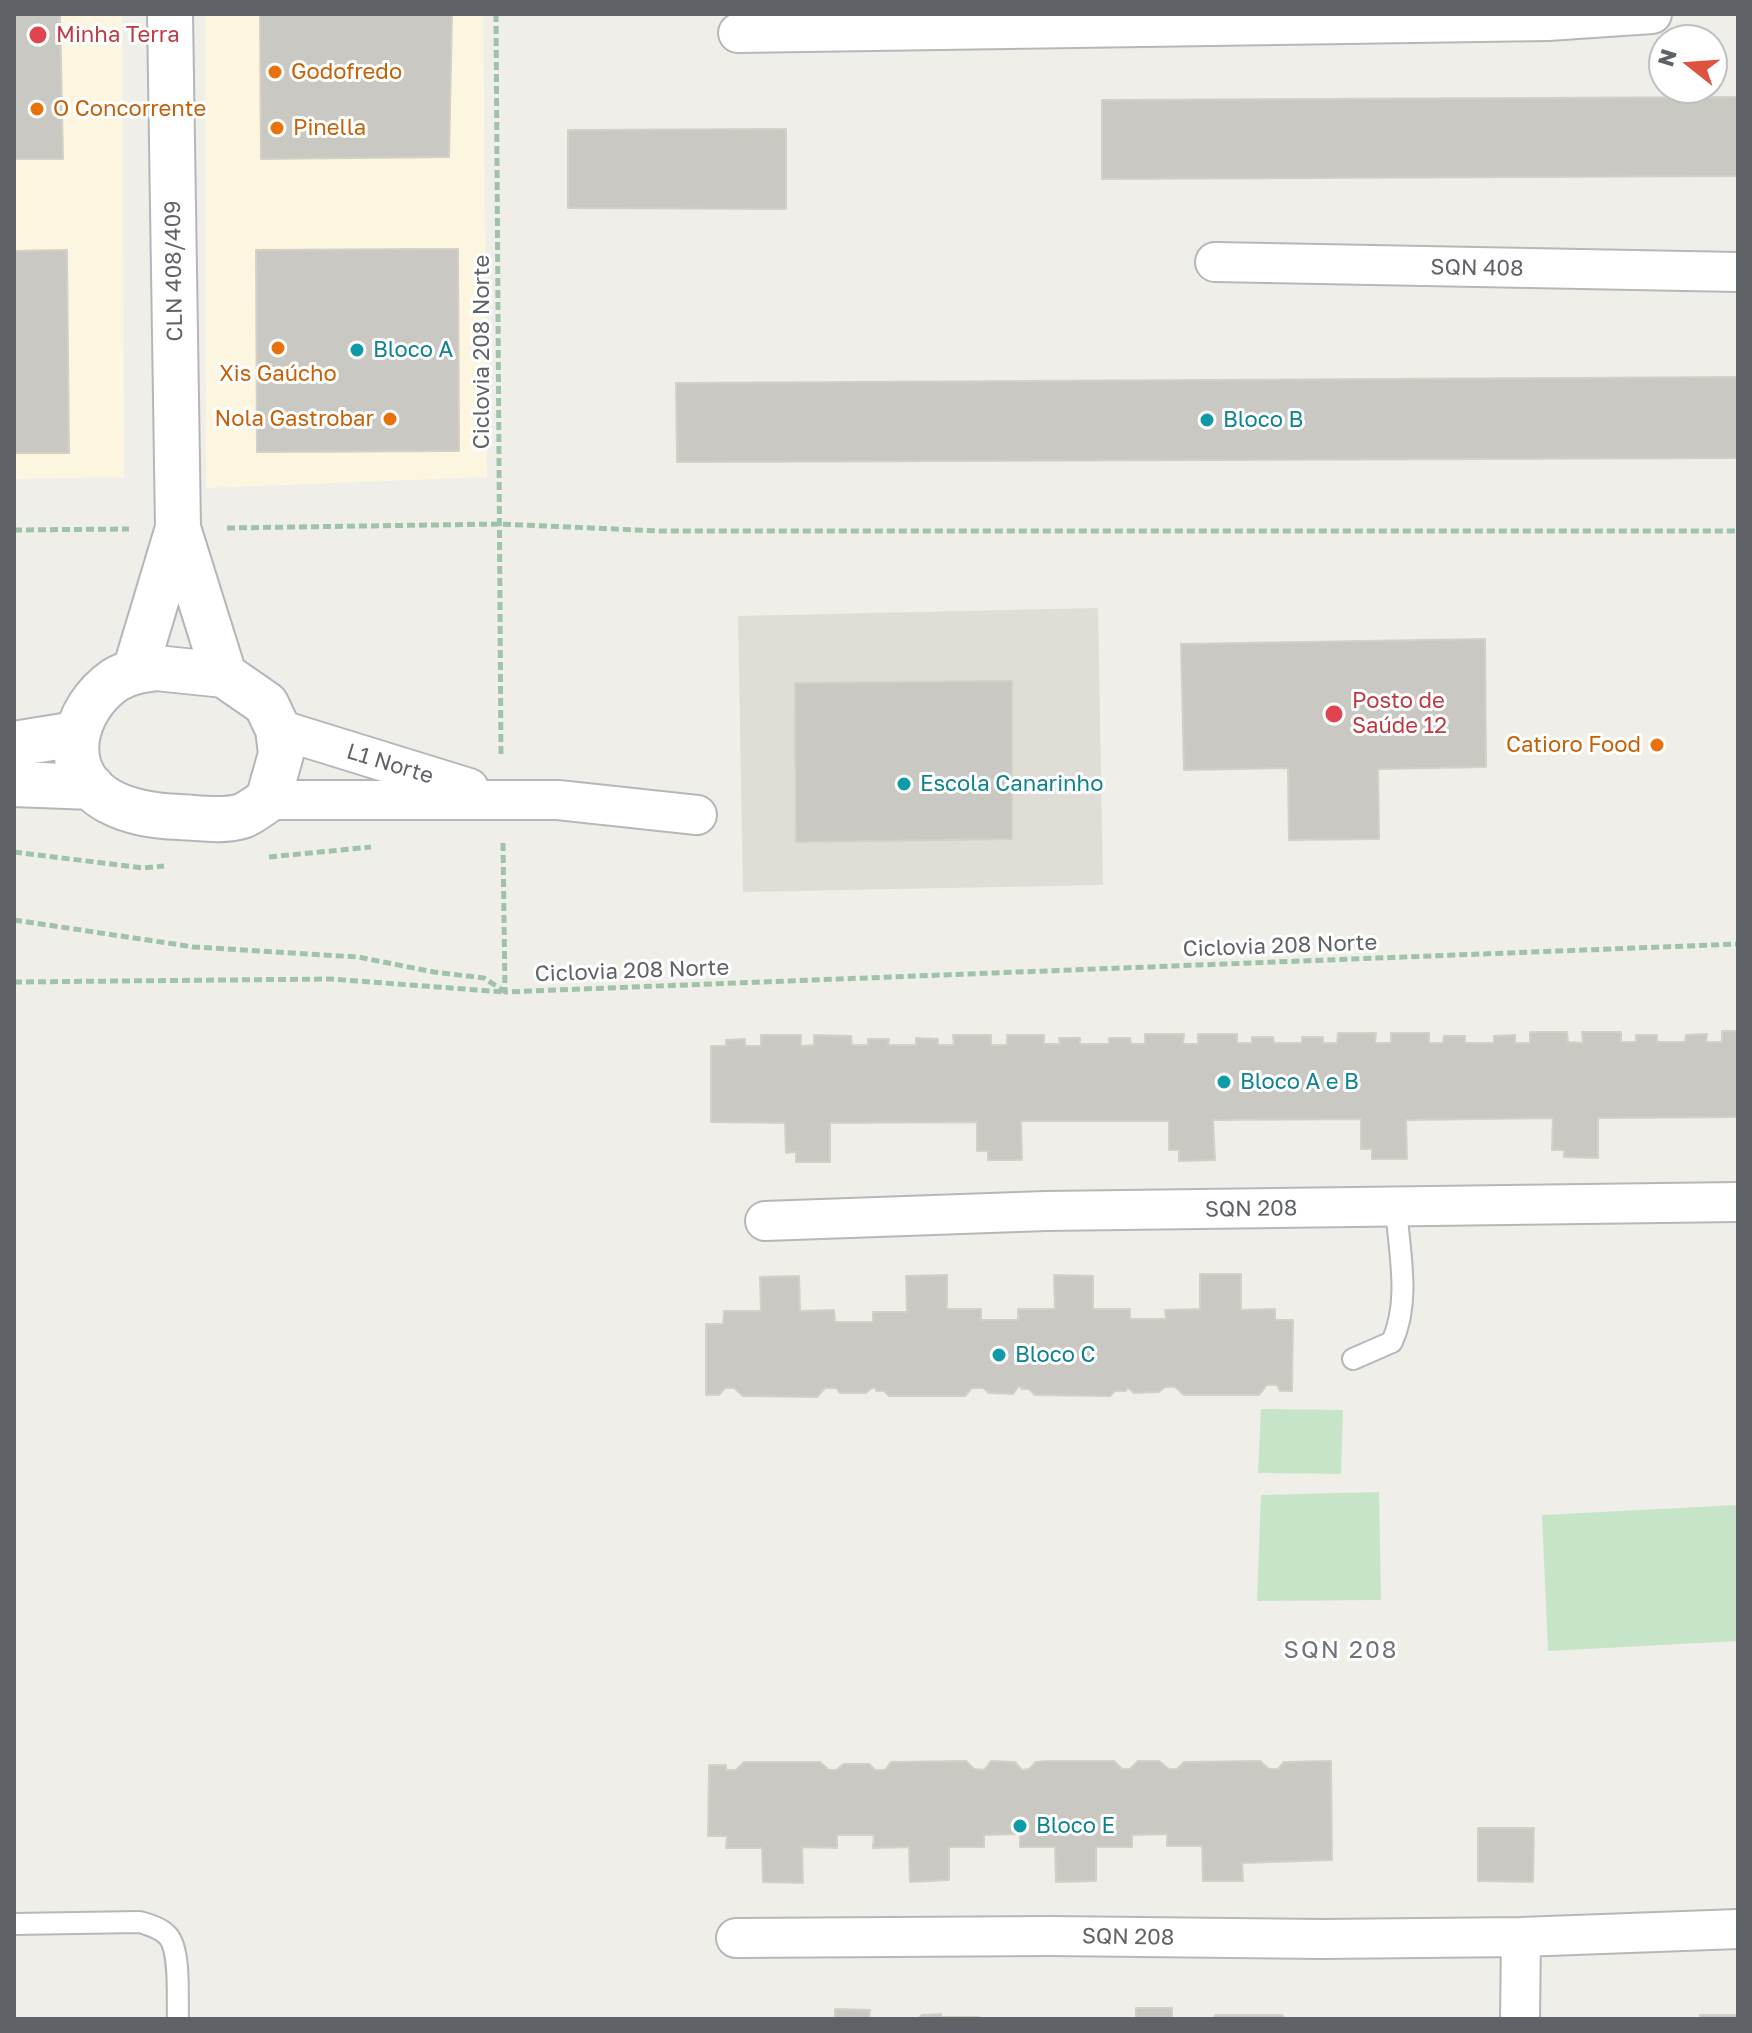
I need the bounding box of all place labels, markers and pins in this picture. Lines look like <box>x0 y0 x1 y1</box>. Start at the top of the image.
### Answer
place label: Minha Terra <box>56 22 180 48</box>
marker: Minha Terra <box>27 24 49 46</box>
place label: Godofredo <box>291 59 402 85</box>
marker: Godofredo <box>266 63 284 81</box>
place label: O Concorrente <box>53 96 206 122</box>
marker: O Concorrente <box>28 100 46 118</box>
place label: Pinella <box>293 115 366 141</box>
marker: Pinella <box>268 119 286 137</box>
place label: Bloco A <box>373 337 453 363</box>
marker: Xis Gaúcho <box>269 339 287 357</box>
marker: Bloco A <box>348 341 366 359</box>
place label: Xis Gaúcho <box>219 361 337 387</box>
place label: Nola Gastrobar <box>215 406 374 432</box>
place label: Bloco B <box>1223 407 1303 433</box>
marker: Nola Gastrobar <box>381 410 399 428</box>
marker: Bloco B <box>1198 411 1216 429</box>
place label: Posto de Saúde 12 <box>1352 688 1447 740</box>
marker: Posto de Saúde 12 <box>1323 703 1345 725</box>
place label: Catioro Food <box>1506 732 1641 758</box>
marker: Catioro Food <box>1648 736 1666 754</box>
place label: Escola Canarinho <box>920 771 1103 797</box>
marker: Escola Canarinho <box>895 775 913 793</box>
place label: Bloco A e B <box>1240 1069 1359 1095</box>
marker: Bloco A e B <box>1215 1073 1233 1091</box>
place label: Bloco C <box>1015 1342 1095 1368</box>
marker: Bloco C <box>990 1346 1008 1364</box>
place label: Bloco E <box>1036 1813 1115 1839</box>
marker: Bloco E <box>1011 1817 1029 1835</box>

